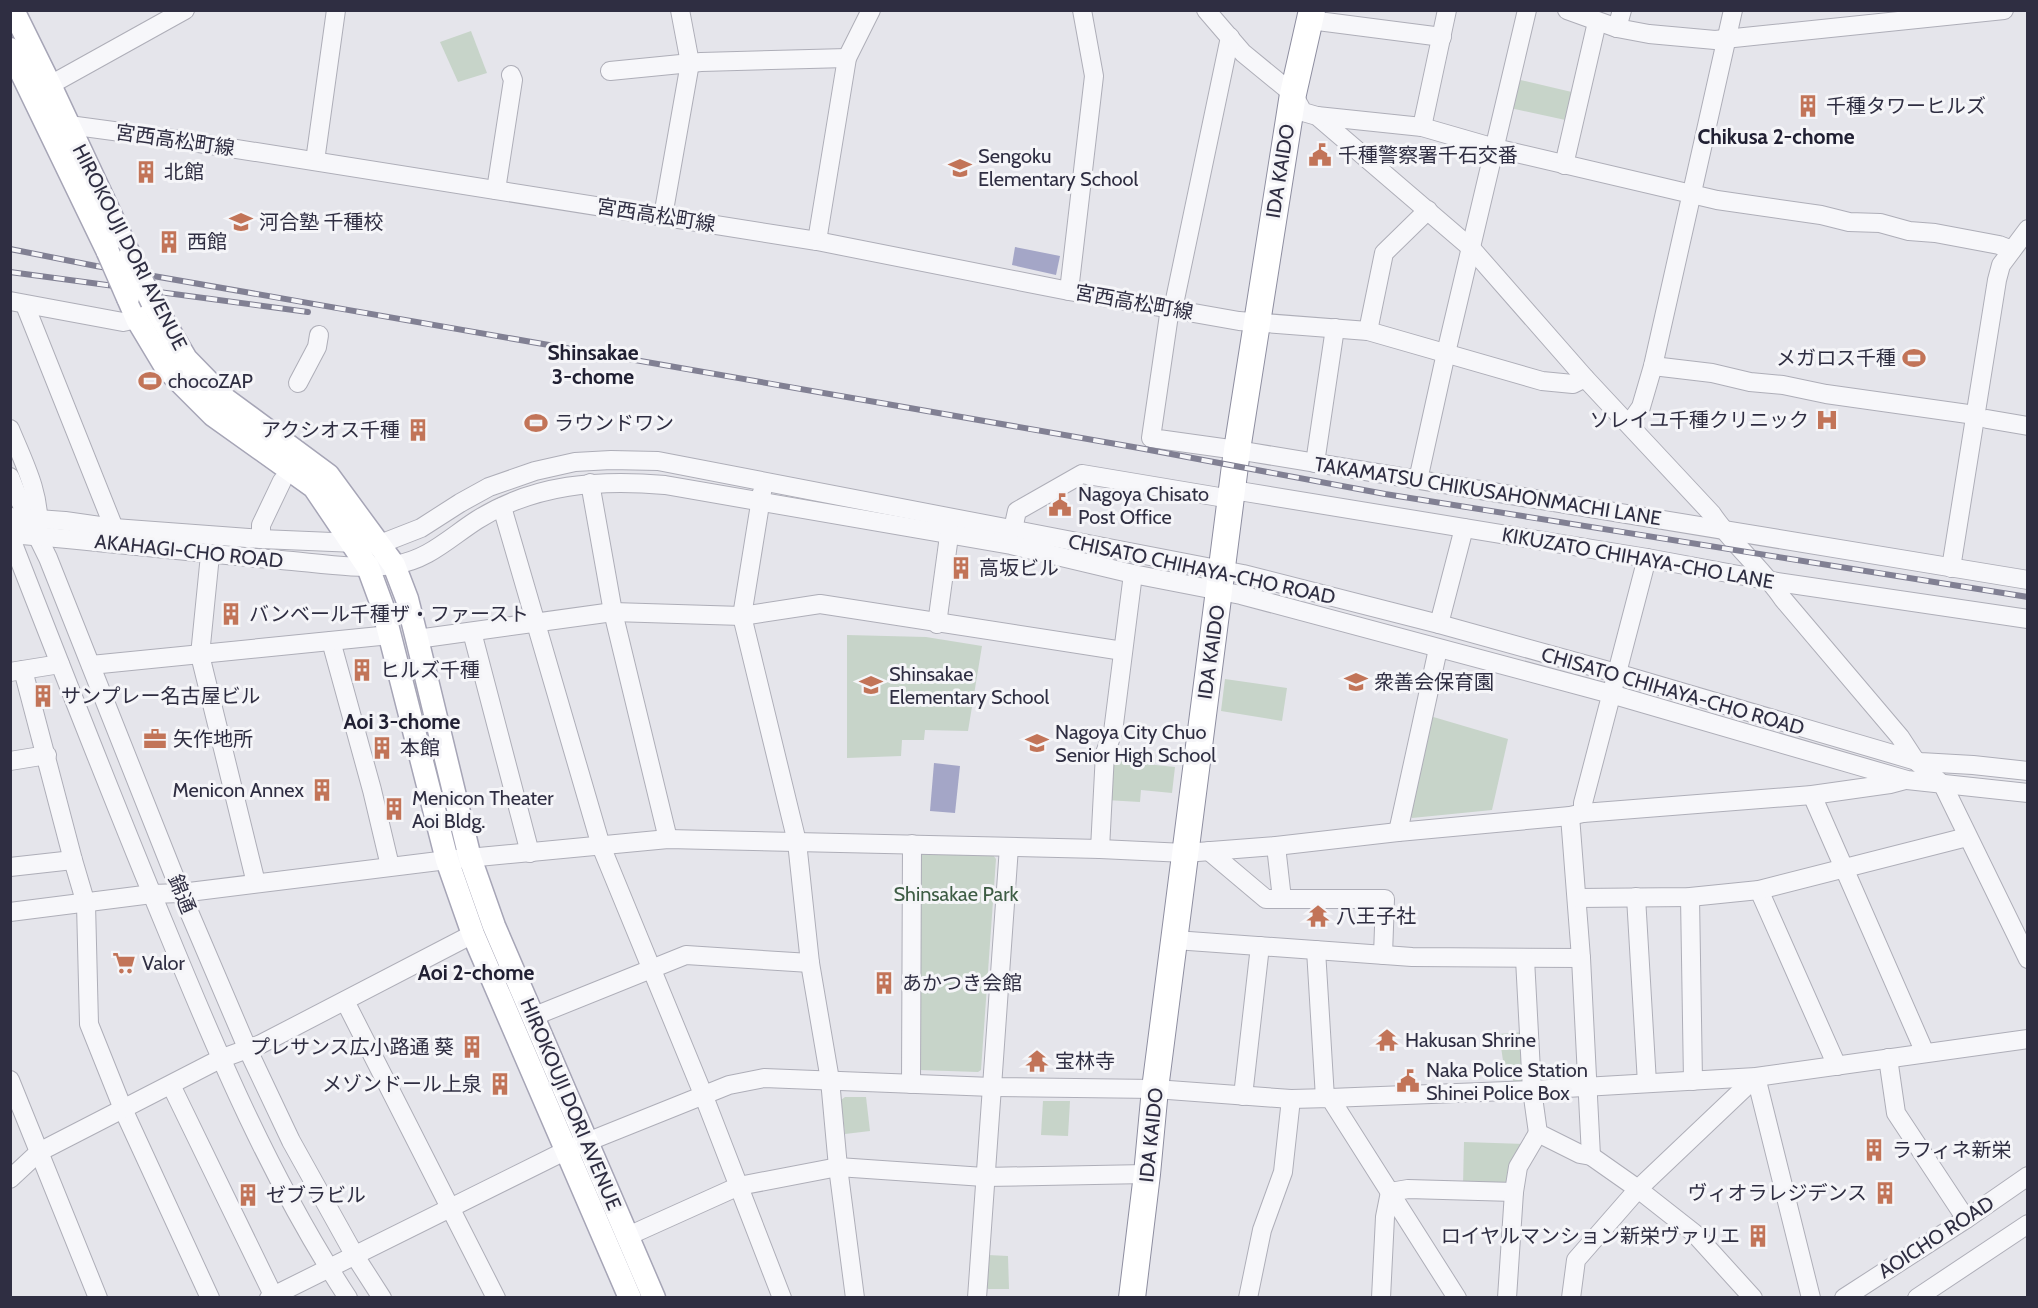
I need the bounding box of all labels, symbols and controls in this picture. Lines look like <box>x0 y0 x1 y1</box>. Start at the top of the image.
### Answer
building icon: 千種タワーヒルズ <box>1795 93 1821 119</box>
place label: 千種タワーヒルズ <box>1826 94 1986 118</box>
street label: 宮西高松町線 <box>114 120 236 160</box>
street label: IDA KAIDO <box>1261 122 1299 220</box>
district label: Chikusa 2-chome <box>1697 124 1855 149</box>
street label: HIROKOUJI DORI AVENUE <box>68 140 192 354</box>
public building icon: 千種警察署千石交番 <box>1307 142 1333 168</box>
place label: 千種警察署千石交番 <box>1338 143 1518 167</box>
place label: Sengoku Elementary School <box>978 144 1139 191</box>
school or university icon: Sengoku Elementary School <box>947 155 973 181</box>
building icon: 北館 <box>133 159 159 185</box>
place label: 北館 <box>164 160 204 184</box>
street label: 宮西高松町線 <box>595 194 717 236</box>
school or university icon: 河合塾 千種校 <box>228 209 254 235</box>
place label: 河合塾 千種校 <box>259 210 384 234</box>
building icon: 西館 <box>156 229 182 255</box>
place label: 西館 <box>187 230 227 254</box>
street label: 宮西高松町線 <box>1073 280 1195 324</box>
district label: Shinsakae 3-chome <box>548 340 639 389</box>
sports icon: メガロス千種 <box>1901 345 1927 371</box>
place label: メガロス千種 <box>1776 346 1896 370</box>
sports icon: chocoZAP <box>137 368 163 394</box>
place label: chocoZAP <box>168 369 253 393</box>
hospital icon: ソレイユ千種クリニック <box>1814 407 1840 433</box>
place label: ソレイユ千種クリニック <box>1589 408 1809 432</box>
sports icon: ラウンドワン <box>523 410 549 436</box>
place label: ラウンドワン <box>554 411 674 435</box>
building icon: アクシオス千種 <box>405 417 431 443</box>
place label: アクシオス千種 <box>261 418 400 442</box>
street label: TAKAMATSU CHIKUSAHONMACHI LANE <box>1313 452 1663 530</box>
place label: Nagoya Chisato Post Office <box>1078 482 1209 529</box>
public building icon: Nagoya Chisato Post Office <box>1047 492 1073 518</box>
street label: KIKUZATO CHIHAYA-CHO LANE <box>1500 522 1776 594</box>
street label: AKAHAGI-CHO ROAD <box>93 529 285 573</box>
street label: CHISATO CHIHAYA-CHO ROAD <box>1066 529 1338 609</box>
building icon: 高坂ビル <box>948 555 974 581</box>
place label: 高坂ビル <box>979 556 1059 580</box>
building icon: バンベール千種ザ・ファースト <box>218 601 244 627</box>
place label: バンベール千種ザ・ファースト <box>249 602 529 626</box>
street label: IDA KAIDO <box>1193 603 1229 701</box>
street label: CHISATO CHIHAYA-CHO ROAD <box>1539 642 1807 740</box>
building icon: ヒルズ千種 <box>349 657 375 683</box>
place label: ヒルズ千種 <box>380 658 480 682</box>
place label: Shinsakae Elementary School <box>889 662 1050 709</box>
school or university icon: 衆善会保育園 <box>1343 669 1369 695</box>
place label: 衆善会保育園 <box>1374 670 1494 694</box>
school or university icon: Shinsakae Elementary School <box>858 672 884 698</box>
building icon: サンプレー名古屋ビル <box>30 683 56 709</box>
place label: サンプレー名古屋ビル <box>61 684 260 708</box>
district label: Aoi 3-chome <box>344 709 461 734</box>
place label: Nagoya City Chuo Senior High School <box>1055 720 1216 767</box>
office icon: 矢作地所 <box>142 726 168 752</box>
place label: 矢作地所 <box>173 727 253 751</box>
school or university icon: Nagoya City Chuo Senior High School <box>1024 730 1050 756</box>
building icon: 本館 <box>369 735 395 761</box>
place label: 本館 <box>400 736 440 760</box>
building icon: Menicon Annex <box>309 777 335 803</box>
place label: Menicon Annex <box>172 778 305 802</box>
place label: Menicon Theater Aoi Bldg. <box>412 786 554 833</box>
building icon: Menicon Theater Aoi Bldg. <box>381 796 407 822</box>
street label: 錦通 <box>163 871 201 917</box>
park label: Shinsakae Park <box>894 882 1019 906</box>
temple icon: 八王子社 <box>1305 903 1331 929</box>
place label: 八王子社 <box>1336 904 1416 928</box>
supermarket icon: Valor <box>111 950 137 976</box>
place label: Valor <box>142 951 186 975</box>
district label: Aoi 2-chome <box>418 960 534 985</box>
building icon: あかつき会館 <box>871 970 897 996</box>
place label: あかつき会館 <box>902 971 1022 995</box>
street label: HIROKOUJI DORI AVENUE <box>515 994 627 1214</box>
temple icon: Hakusan Shrine <box>1374 1027 1400 1053</box>
place label: Hakusan Shrine <box>1405 1028 1536 1052</box>
building icon: プレサンス広小路通 葵 <box>459 1034 485 1060</box>
place label: プレサンス広小路通 葵 <box>250 1035 454 1059</box>
temple icon: 宝林寺 <box>1024 1048 1050 1074</box>
place label: 宝林寺 <box>1055 1049 1115 1073</box>
place label: Naka Police Station Shinei Police Box <box>1426 1058 1588 1105</box>
public building icon: Naka Police Station Shinei Police Box <box>1395 1068 1421 1094</box>
building icon: メゾンドール上泉 <box>487 1071 513 1097</box>
place label: メゾンドール上泉 <box>322 1072 482 1096</box>
street label: IDA KAIDO <box>1134 1087 1168 1183</box>
building icon: ラフィネ新栄 <box>1861 1137 1887 1163</box>
place label: ラフィネ新栄 <box>1892 1138 2012 1162</box>
building icon: ヴィオラレジデンス <box>1872 1180 1898 1206</box>
place label: ヴィオラレジデンス <box>1687 1181 1867 1205</box>
building icon: ゼブラビル <box>235 1182 261 1208</box>
place label: ゼブラビル <box>266 1183 366 1207</box>
street label: AOICHO ROAD <box>1874 1191 1998 1283</box>
building icon: ロイヤルマンション新栄ヴァリエ <box>1745 1223 1771 1249</box>
place label: ロイヤルマンション新栄ヴァリエ <box>1441 1224 1740 1248</box>

